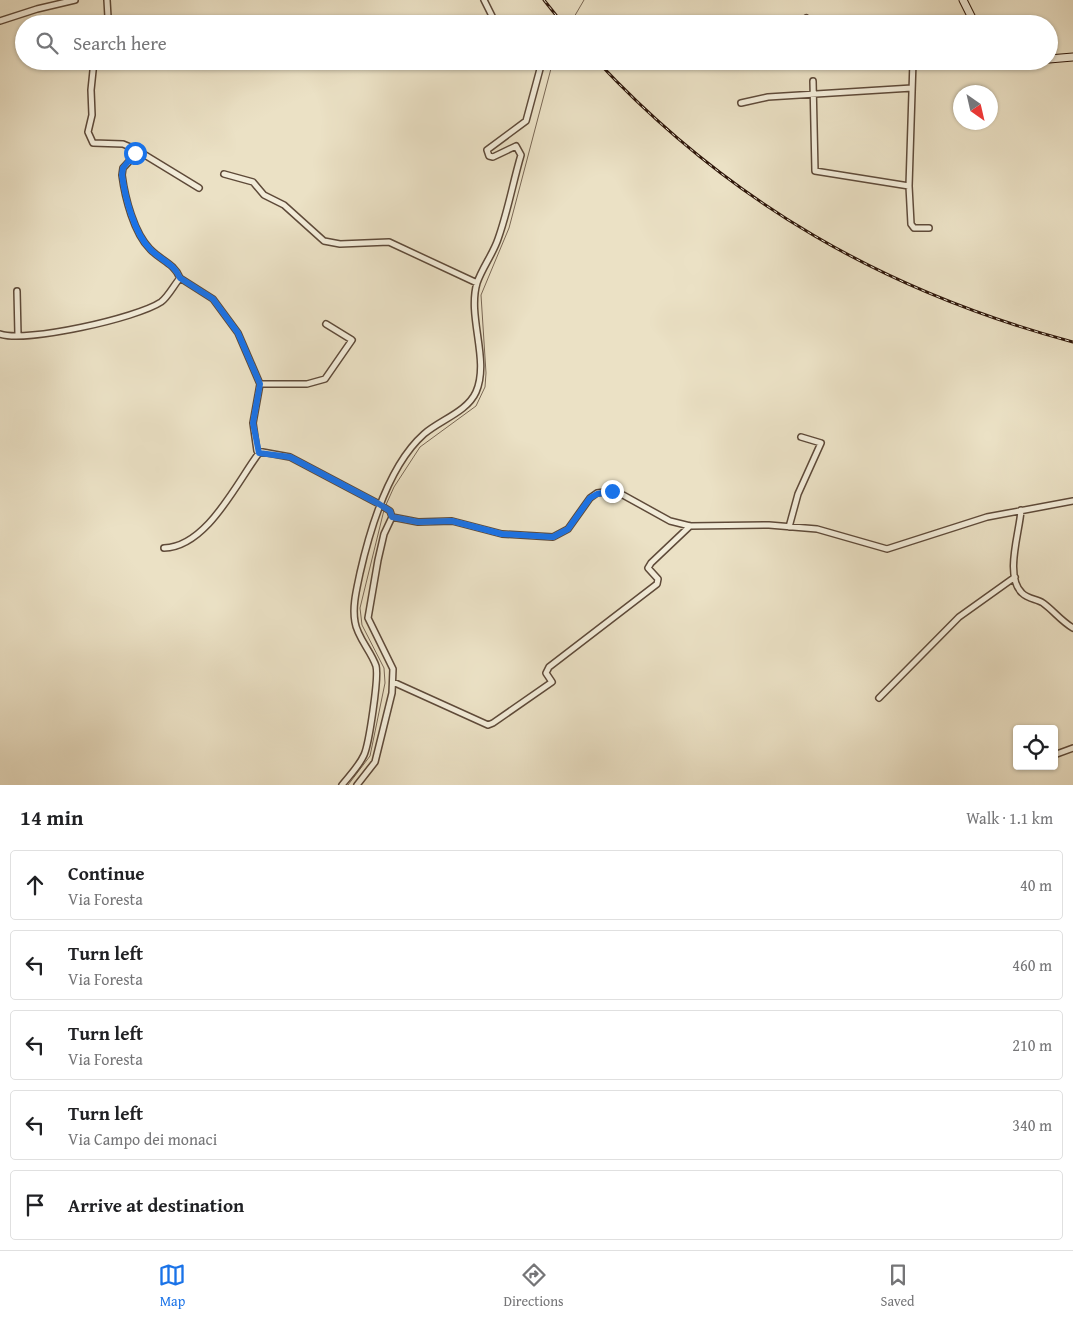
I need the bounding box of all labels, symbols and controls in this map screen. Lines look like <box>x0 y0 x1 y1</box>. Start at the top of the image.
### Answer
search box <box>15 15 1058 70</box>
icon: search <box>33 29 61 57</box>
text: Search here <box>73 29 167 57</box>
north arrow <box>953 85 998 130</box>
route start <box>124 142 147 165</box>
route end <box>601 480 624 503</box>
map controls <box>1013 725 1058 770</box>
button: locate <box>1013 725 1058 770</box>
text: 14 min <box>20 802 83 833</box>
text: Walk · 1.1 km <box>966 806 1053 830</box>
text: Continue <box>68 859 145 887</box>
icon: ahead <box>21 871 49 899</box>
text: 40 m <box>1020 873 1052 897</box>
text: Via Foresta <box>68 887 143 911</box>
text: Turn left <box>68 939 143 967</box>
icon: left <box>21 951 49 979</box>
text: 460 m <box>1012 953 1052 977</box>
text: Via Foresta <box>68 967 143 991</box>
text: Turn left <box>68 1019 143 1047</box>
icon: left <box>21 1031 49 1059</box>
text: 210 m <box>1012 1033 1052 1057</box>
text: Via Foresta <box>68 1047 143 1071</box>
text: Turn left <box>68 1099 143 1127</box>
icon: left <box>21 1111 49 1139</box>
text: 340 m <box>1012 1113 1052 1137</box>
text: Via Campo dei monaci <box>68 1127 217 1151</box>
icon: arrive <box>21 1191 49 1219</box>
text: Arrive at destination <box>68 1191 244 1219</box>
tab: Map <box>158 1261 186 1311</box>
tab: Directions <box>503 1261 564 1311</box>
tab: Saved <box>881 1261 915 1311</box>

